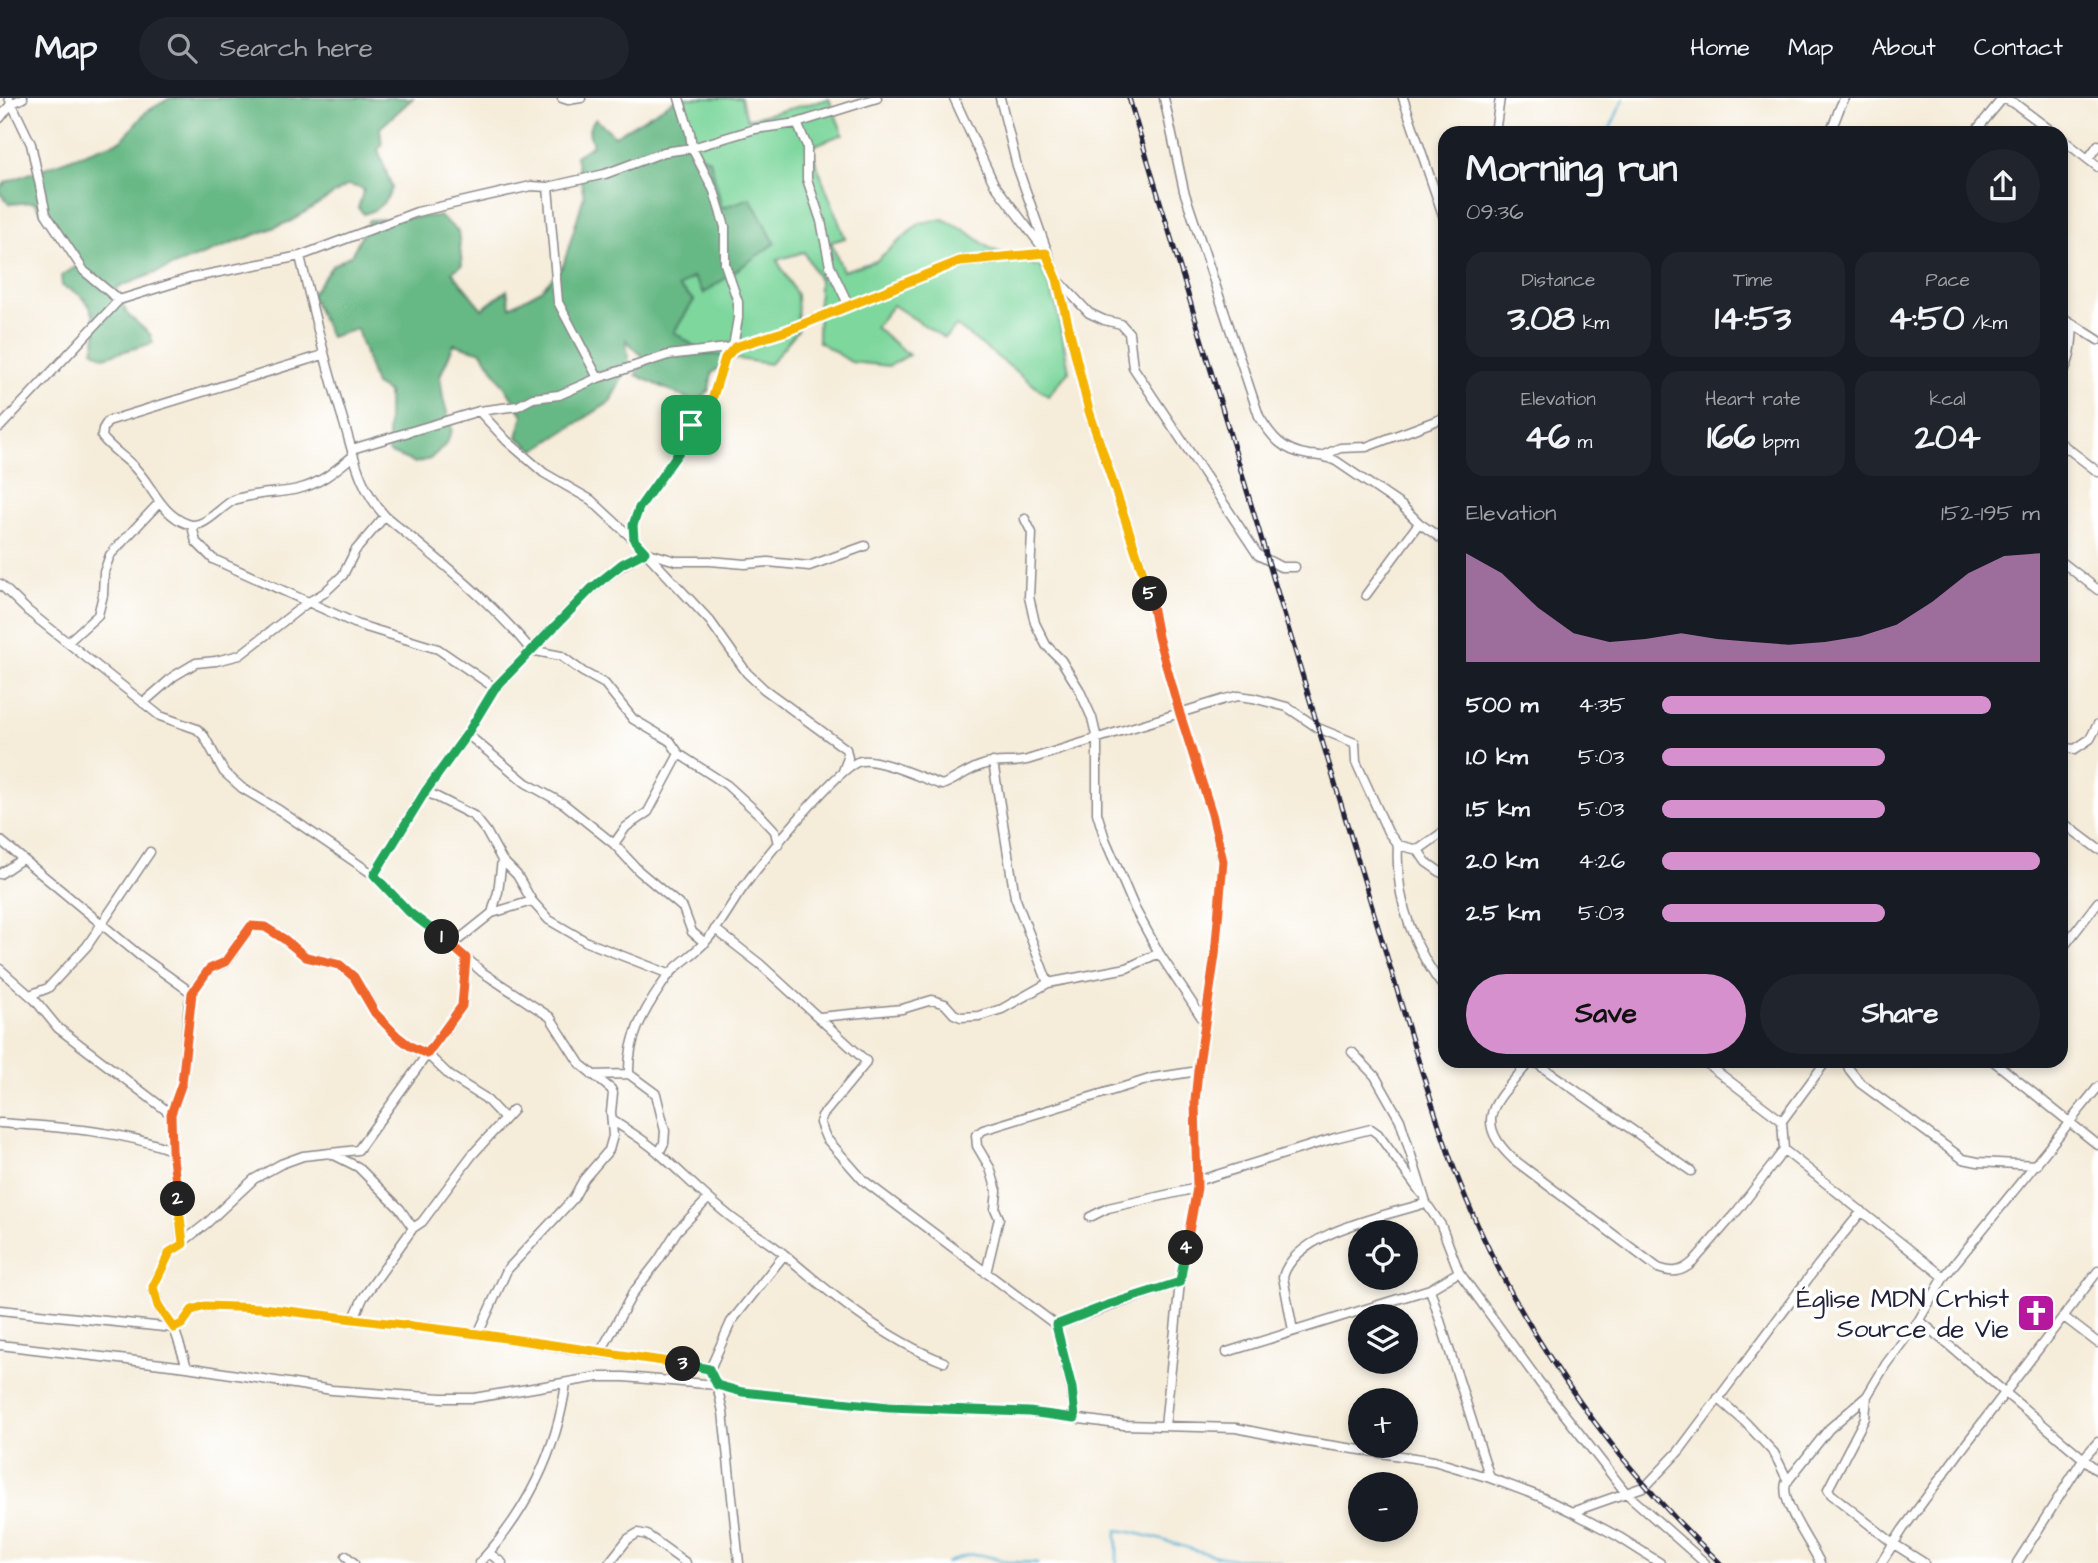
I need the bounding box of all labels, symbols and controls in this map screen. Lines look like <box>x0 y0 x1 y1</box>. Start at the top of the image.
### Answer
search box <box>139 17 629 80</box>
text: Map <box>35 25 97 71</box>
icon: search <box>163 29 201 67</box>
text: Search here <box>219 30 373 66</box>
text: Home <box>1690 31 1750 65</box>
text: Map <box>1788 31 1833 65</box>
text: About <box>1871 31 1936 65</box>
text: Contact <box>1974 31 2063 65</box>
text: Morning run <box>1466 144 1678 196</box>
button: share <box>1966 149 2040 223</box>
text: 09:36 <box>1466 196 1524 228</box>
text: Distance <box>1521 267 1595 294</box>
text: Time <box>1733 267 1773 294</box>
text: Pace <box>1926 267 1970 294</box>
text: 3.08 <box>1508 294 1575 343</box>
text: 14:53 <box>1715 294 1791 343</box>
text: 4:50 <box>1888 294 1965 343</box>
text: km <box>1575 310 1609 337</box>
text: /km <box>1965 310 2007 337</box>
text: Elevation <box>1521 386 1596 413</box>
text: Heart rate <box>1705 386 1801 413</box>
text: kcal <box>1929 386 1966 413</box>
pin <box>661 395 721 455</box>
icon: arrive <box>672 406 710 444</box>
text: 46 <box>1524 413 1570 462</box>
text: 166 <box>1707 413 1755 462</box>
text: 204 <box>1915 413 1981 462</box>
text: m <box>1570 429 1592 456</box>
text: bpm <box>1755 429 1799 456</box>
text: Elevation <box>1466 497 1557 529</box>
text: 152–195 m <box>1941 497 2040 529</box>
pin: 5 <box>1132 576 1168 612</box>
text: 5 <box>1143 580 1156 607</box>
text: 500 m <box>1466 689 1538 721</box>
text: 4:35 <box>1578 689 1625 721</box>
text: 1.0 km <box>1466 741 1528 773</box>
text: 5:03 <box>1578 741 1624 773</box>
text: 1.5 km <box>1466 793 1530 825</box>
text: 5:03 <box>1578 793 1624 825</box>
text: 2.0 km <box>1466 845 1538 877</box>
text: 4:26 <box>1578 845 1625 877</box>
text: 2.5 km <box>1466 897 1540 929</box>
text: 5:03 <box>1578 897 1624 929</box>
pin: 1 <box>424 920 460 954</box>
text: 1 <box>440 923 443 950</box>
button: Save <box>1466 974 1746 1054</box>
button: Share <box>1760 974 2040 1054</box>
pin: 2 <box>160 1182 196 1216</box>
text: 2 <box>172 1185 183 1212</box>
map controls <box>1348 1220 1418 1542</box>
button: locate <box>1348 1220 1418 1290</box>
pin: 4 <box>1168 1230 1204 1266</box>
text: 4 <box>1179 1234 1192 1261</box>
place label: Église MDN Crhist Source de Vie <box>1796 1281 2009 1347</box>
church icon: Église MDN Crhist Source de Vie <box>2015 1292 2057 1334</box>
button: layers <box>1348 1304 1418 1374</box>
pin: 3 <box>666 1346 700 1382</box>
text: 3 <box>678 1350 687 1377</box>
button: + <box>1348 1388 1418 1458</box>
button: − <box>1348 1472 1418 1542</box>

